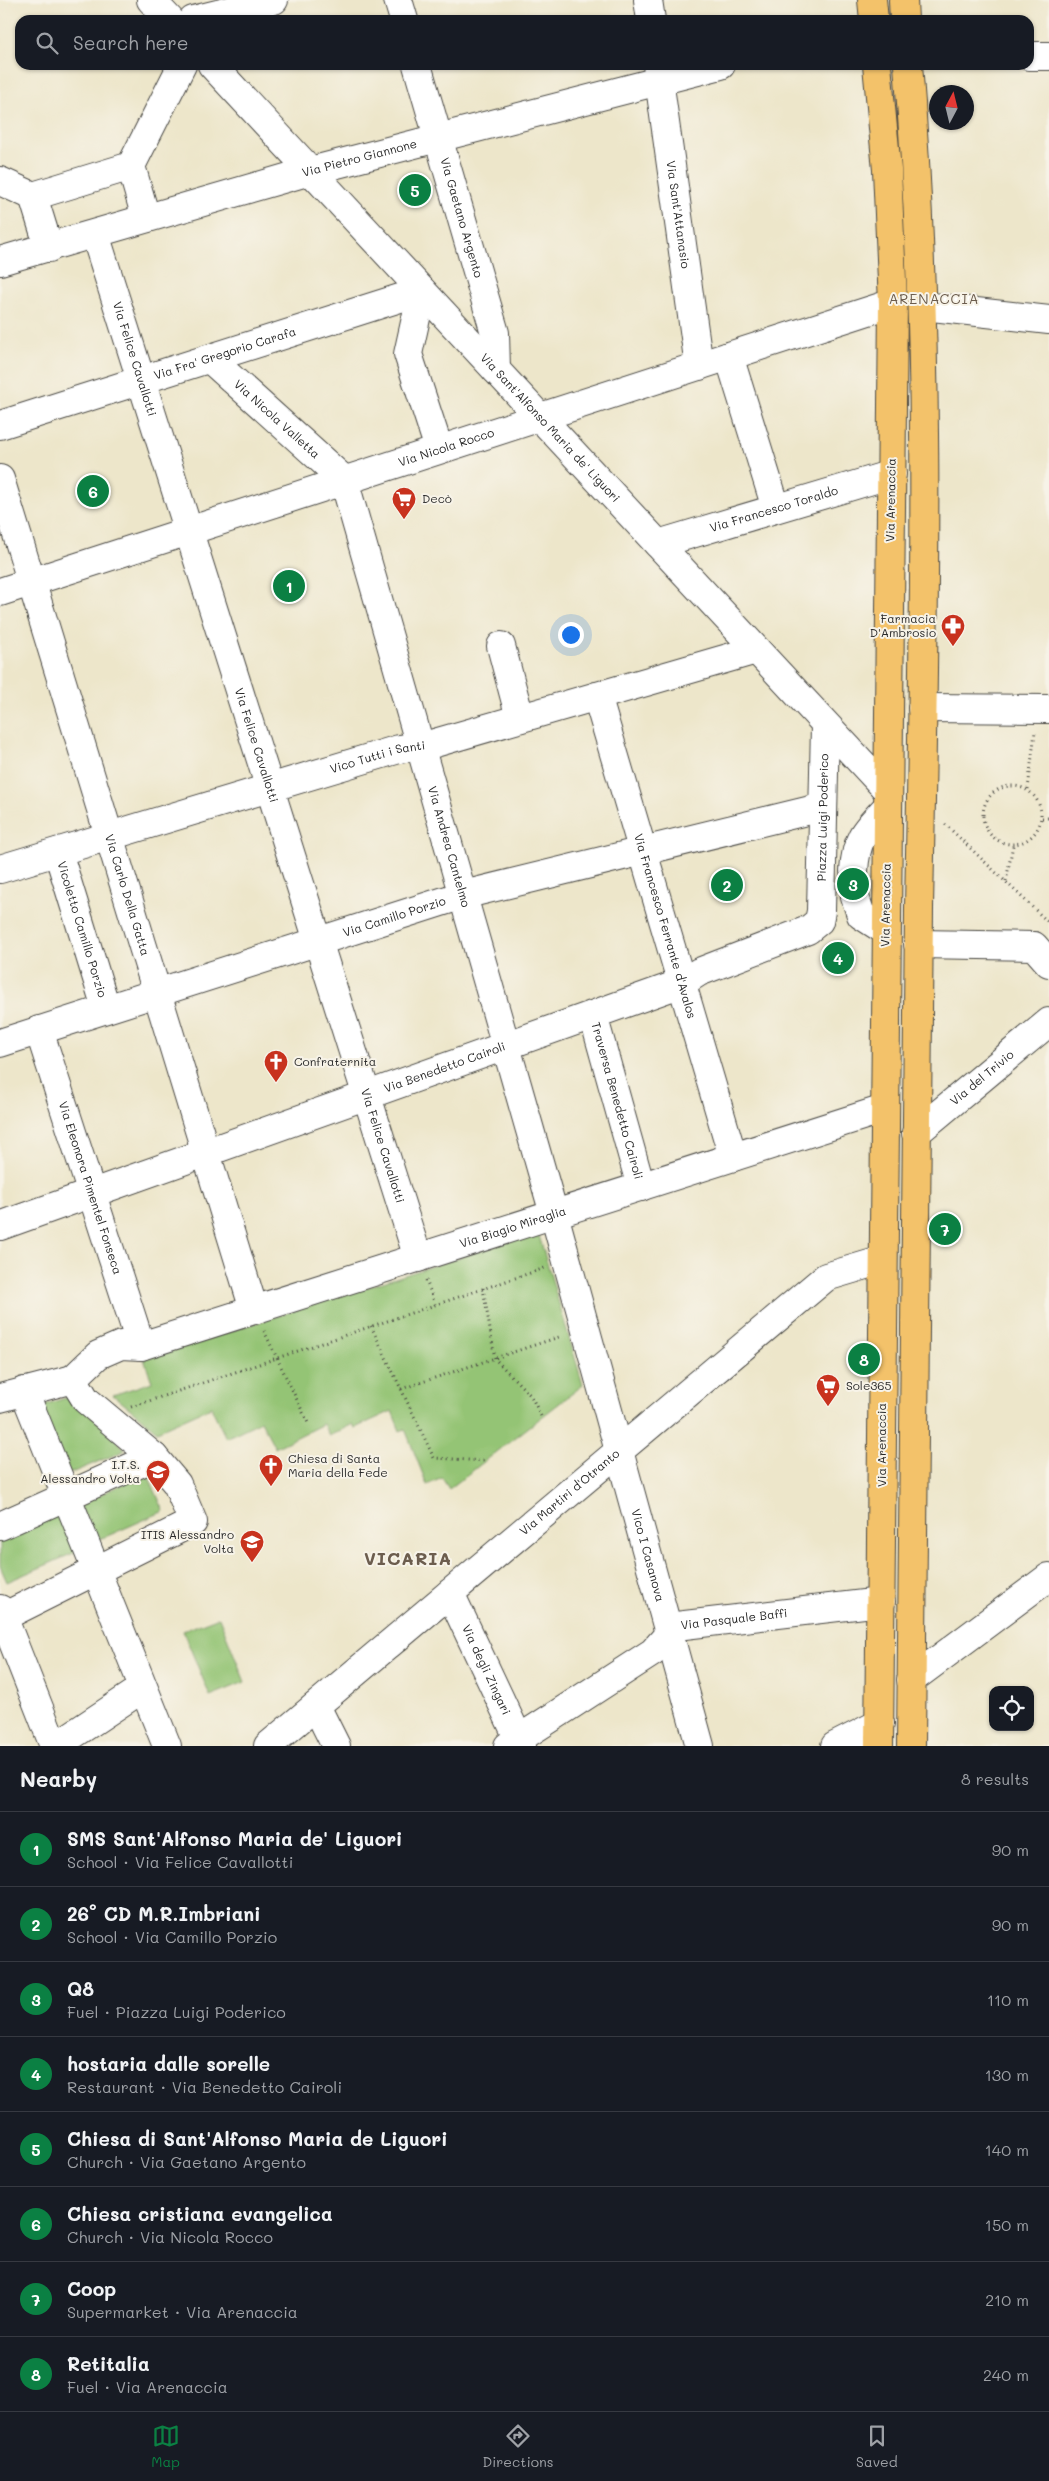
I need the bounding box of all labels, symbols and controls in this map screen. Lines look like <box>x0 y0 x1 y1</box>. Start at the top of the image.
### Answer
search box <box>15 15 1034 70</box>
icon: search <box>33 29 61 57</box>
text: Search here <box>73 30 189 55</box>
north arrow <box>929 85 974 130</box>
street label: Via Pietro Giannone <box>300 135 419 180</box>
street label: Via Gaetano Argento <box>437 155 488 280</box>
street label: Via Sant'Attanasio <box>663 159 694 269</box>
pin: 5 <box>399 171 431 209</box>
district label: ARENACCIA <box>889 289 979 308</box>
street label: Via Felice Cavallotti <box>110 299 161 418</box>
street label: Via Fra' Gregorio Carafa <box>152 323 298 383</box>
street label: Via Sant'Alfonso Maria de' Liguori <box>477 349 624 505</box>
street label: Via Nicola Valletta <box>231 376 324 462</box>
street label: Via Nicola Rocco <box>396 424 496 470</box>
street label: Via Arenaccia <box>881 458 899 542</box>
pin: 6 <box>77 472 109 510</box>
street label: Via Francesco Toraldo <box>708 482 840 535</box>
supermarket icon: Decò <box>391 486 417 520</box>
place label: Decò <box>422 490 452 506</box>
pin: 1 <box>273 567 305 605</box>
place label: Farmacia D'Ambrosio <box>870 610 936 640</box>
pharmacy icon: Farmacia D'Ambrosio <box>940 613 966 647</box>
your location <box>558 622 584 648</box>
street label: Via Felice Cavallotti <box>232 686 283 804</box>
street label: Vico Tutti i Santi <box>328 736 426 776</box>
street label: Piazza Luigi Poderico <box>813 753 831 881</box>
street label: Via Andrea Cantelmo <box>425 784 475 909</box>
street label: Via Carlo Della Gatta <box>102 832 154 957</box>
street label: Via Francesco Ferrante d'Avalos <box>631 832 701 1020</box>
street label: Vicoletto Camillo Porzio <box>54 859 111 999</box>
street label: Via Arenaccia <box>876 863 894 947</box>
pin: 3 <box>837 865 869 903</box>
pin: 2 <box>711 866 743 904</box>
street label: Via Camillo Porzio <box>341 892 447 940</box>
pin: 4 <box>822 939 854 977</box>
street label: Traversa Benedetto Cairoli <box>588 1020 647 1181</box>
street label: Via Benedetto Cairoli <box>381 1038 507 1096</box>
street label: Via del Trivio <box>946 1046 1017 1108</box>
church icon: Confraternita <box>263 1049 289 1083</box>
place label: Confraternita <box>294 1053 376 1069</box>
street label: Via Felice Cavallotti <box>358 1086 409 1205</box>
street label: Via Eleonora Pimentel Fonseca <box>56 1099 126 1276</box>
street label: Via Biagio Miraglia <box>457 1202 568 1251</box>
pin: 7 <box>929 1210 961 1248</box>
pin: 8 <box>848 1340 880 1378</box>
supermarket icon: Sole365 <box>815 1373 841 1407</box>
place label: Sole365 <box>846 1377 892 1393</box>
street label: Via Arenaccia <box>873 1403 889 1487</box>
street label: Via Martiri d'Otranto <box>516 1445 622 1538</box>
place label: Chiesa di Santa Maria della Fede <box>288 1450 388 1480</box>
church icon: Chiesa di Santa Maria della Fede <box>258 1453 284 1487</box>
place label: I.T.S. Alessandro Volta <box>40 1456 140 1486</box>
school or university icon: I.T.S. Alessandro Volta <box>145 1459 171 1493</box>
street label: Vico I Casanova <box>628 1507 669 1603</box>
place label: ITIS Alessandro Volta <box>141 1526 234 1556</box>
school or university icon: ITIS Alessandro Volta <box>239 1529 265 1563</box>
district label: VICARIA <box>364 1546 452 1570</box>
street label: Via Pasquale Baffi <box>680 1604 788 1632</box>
street label: Via degli Zingari <box>459 1622 515 1717</box>
map controls <box>989 1686 1034 1731</box>
button: locate <box>989 1686 1034 1731</box>
text: Nearby <box>20 1765 97 1792</box>
text: 8 results <box>961 1768 1029 1789</box>
text: SMS Sant'Alfonso Maria de' Liguori <box>67 1826 403 1851</box>
text: 1 <box>32 1839 40 1860</box>
text: 90 m <box>992 1839 1029 1860</box>
text: School · Via Felice Cavallotti <box>67 1851 293 1872</box>
text: 26° CD M.R.Imbriani <box>67 1901 261 1926</box>
text: 2 <box>32 1914 40 1935</box>
text: 90 m <box>992 1914 1029 1935</box>
text: School · Via Camillo Porzio <box>67 1926 277 1947</box>
text: Q8 <box>67 1976 94 2001</box>
text: 3 <box>31 1989 41 2010</box>
text: 110 m <box>987 1989 1029 2010</box>
text: Fuel · Piazza Luigi Poderico <box>67 2001 286 2022</box>
text: hostaria dalle sorelle <box>67 2051 270 2076</box>
text: 4 <box>31 2064 41 2085</box>
text: 130 m <box>985 2064 1029 2085</box>
text: Restaurant · Via Benedetto Cairoli <box>67 2076 342 2097</box>
text: Chiesa di Sant'Alfonso Maria de Liguori <box>67 2126 448 2151</box>
text: 5 <box>31 2139 41 2160</box>
text: 140 m <box>985 2139 1029 2160</box>
text: Church · Via Gaetano Argento <box>67 2151 306 2172</box>
text: Chiesa cristiana evangelica <box>67 2201 333 2226</box>
text: 6 <box>31 2214 41 2235</box>
text: 150 m <box>985 2214 1029 2235</box>
text: Church · Via Nicola Rocco <box>67 2226 273 2247</box>
text: Coop <box>67 2276 116 2301</box>
text: 7 <box>32 2289 40 2310</box>
text: 210 m <box>985 2289 1029 2310</box>
text: Supermarket · Via Arenaccia <box>67 2301 298 2322</box>
text: Retitalia <box>67 2351 150 2376</box>
text: 8 <box>31 2364 41 2385</box>
text: 240 m <box>983 2364 1029 2385</box>
text: Fuel · Via Arenaccia <box>67 2376 228 2397</box>
tab: Map <box>151 2422 180 2471</box>
tab: Directions <box>482 2422 554 2471</box>
tab: Saved <box>856 2422 898 2471</box>

